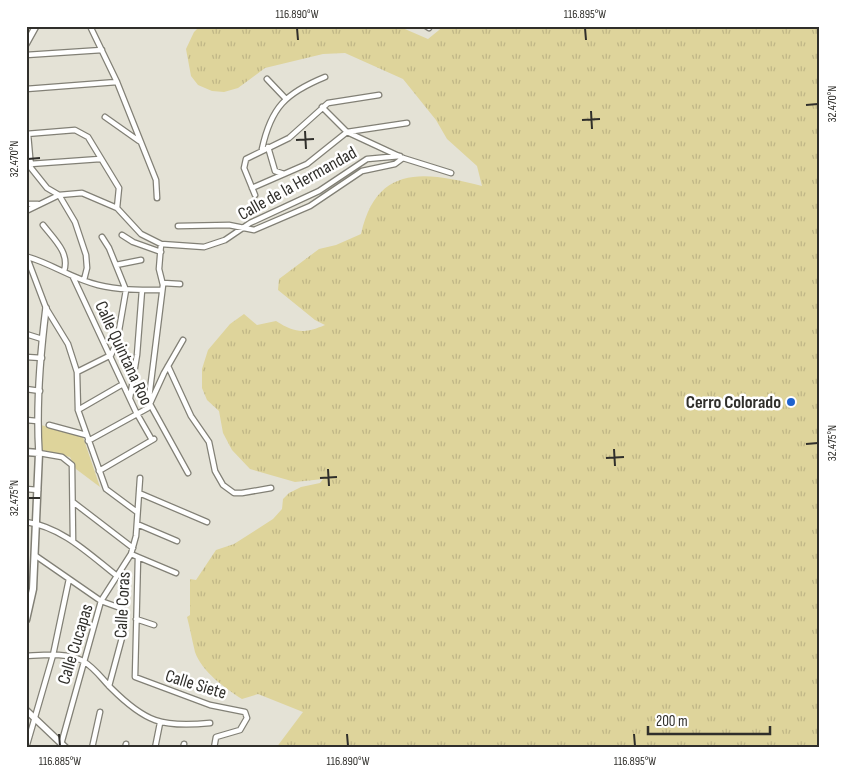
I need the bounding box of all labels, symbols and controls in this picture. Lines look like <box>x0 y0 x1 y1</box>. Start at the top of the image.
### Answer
text: 116.890°W <box>276 7 319 22</box>
text: 116.895°W <box>564 7 606 22</box>
text: 32.470°N <box>825 86 840 122</box>
text: 32.470°N <box>7 141 22 177</box>
street label: Calle de la Hermandad <box>234 142 360 225</box>
street label: Calle Quintana Roo <box>90 298 157 409</box>
place label: Cerro Colorado <box>686 392 781 413</box>
marker: Cerro Colorado <box>785 396 797 408</box>
text: 32.475°N <box>825 425 840 461</box>
text: 32.475°N <box>7 480 22 516</box>
street label: Calle Coras <box>110 571 135 639</box>
street label: Calle Cucapas <box>53 601 98 687</box>
street label: Calle Siete <box>163 665 229 704</box>
scale bar <box>648 704 771 736</box>
text: 200 m <box>656 712 688 731</box>
text: 116.885°W <box>39 754 81 769</box>
text: 116.890°W <box>327 754 370 769</box>
text: 116.895°W <box>614 754 656 769</box>

